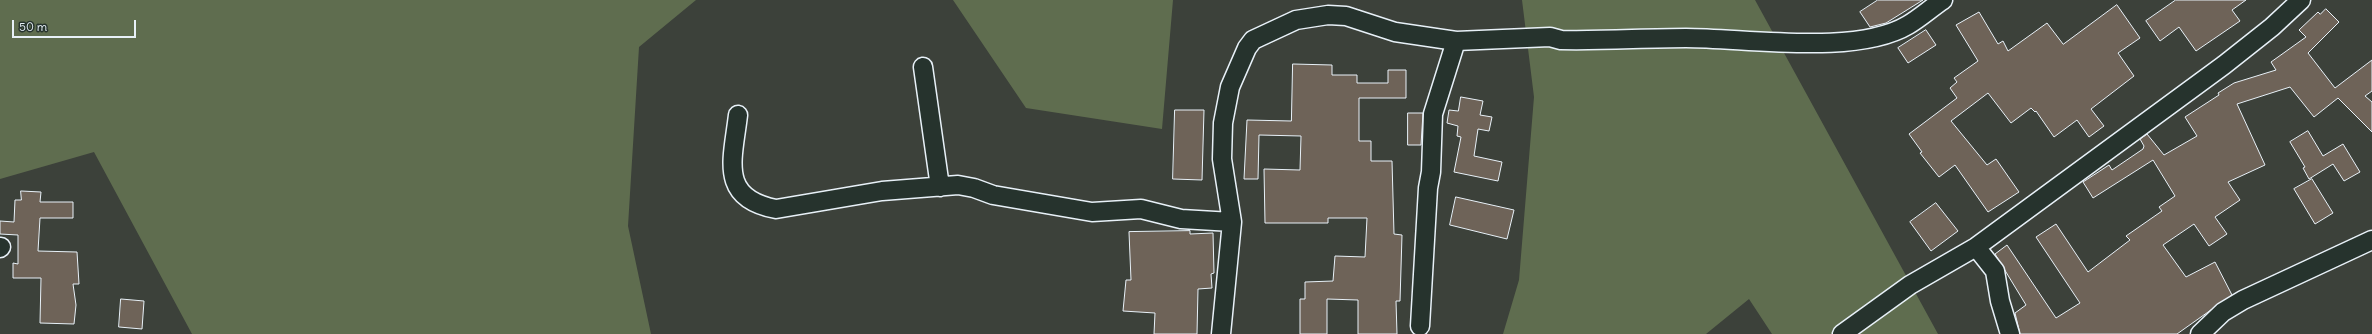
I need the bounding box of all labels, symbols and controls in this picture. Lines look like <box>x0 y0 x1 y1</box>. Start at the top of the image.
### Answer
scale bar <box>14 12 138 38</box>
text: 50 m <box>19 19 47 34</box>

